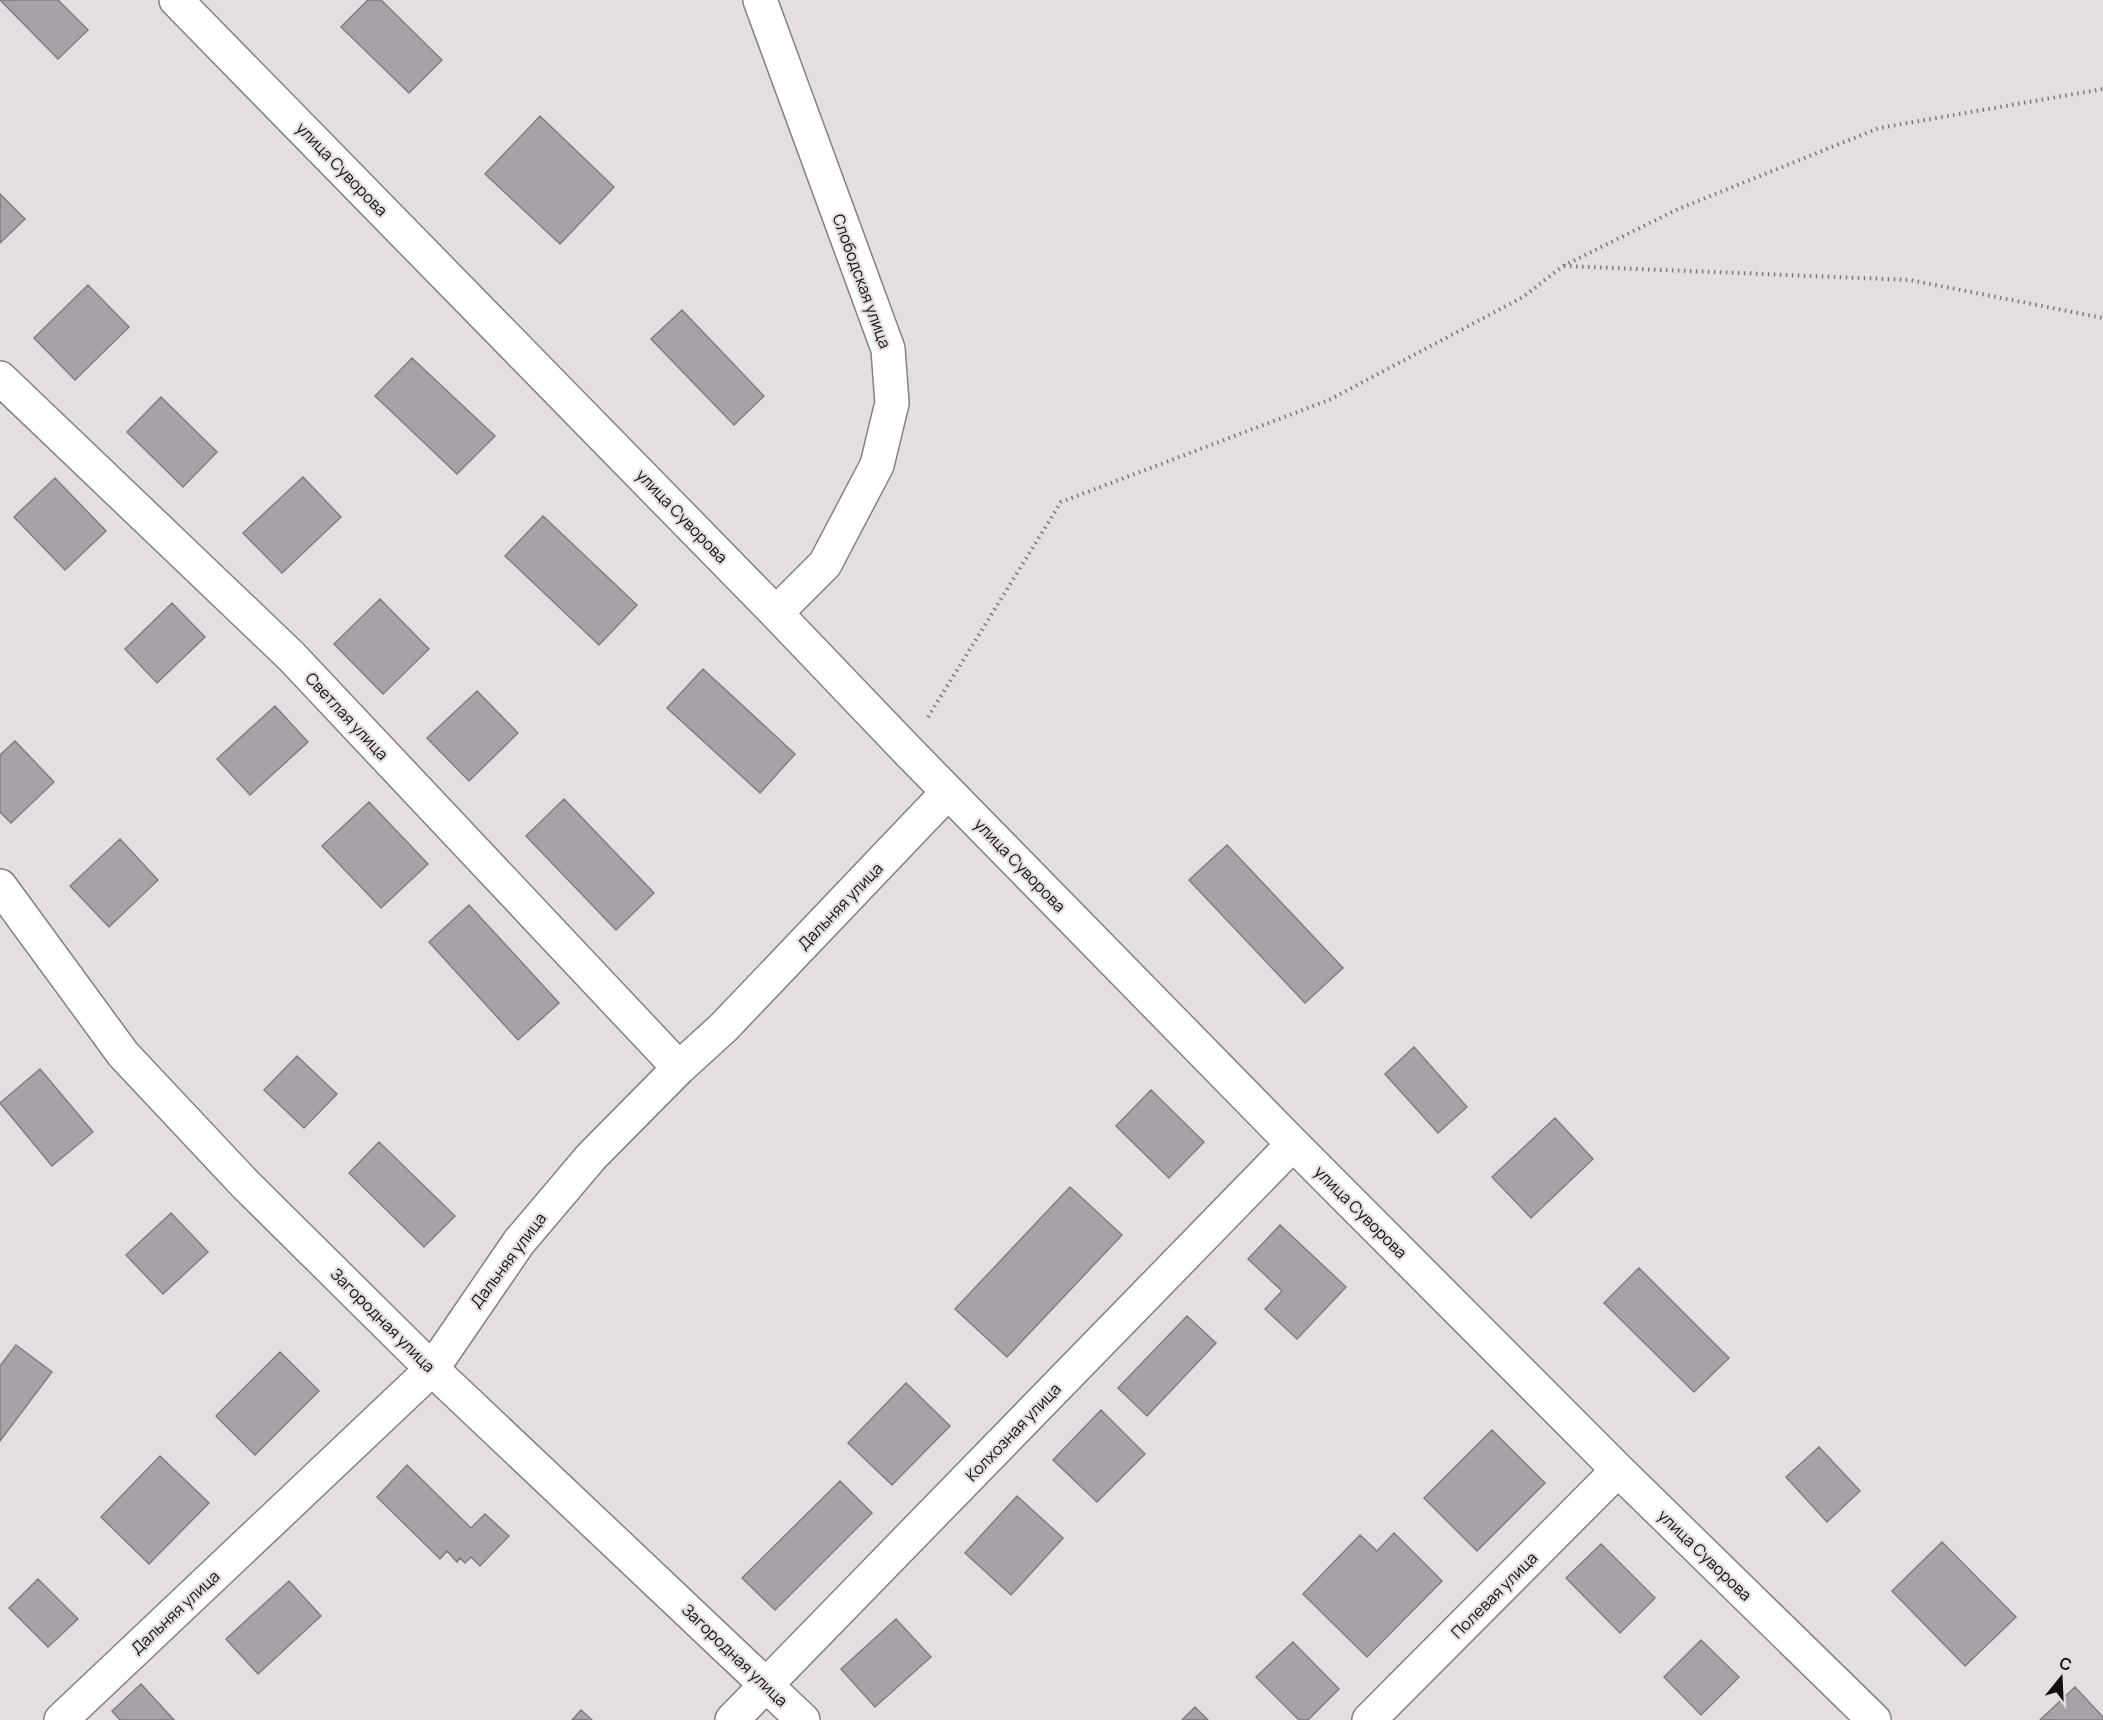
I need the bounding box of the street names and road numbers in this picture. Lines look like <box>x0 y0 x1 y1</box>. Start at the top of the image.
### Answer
street label: улица Суворова <box>291 117 393 221</box>
street label: Слободская улица <box>827 211 897 351</box>
street label: улица Суворова <box>631 464 733 568</box>
street label: Светлая улица <box>301 667 393 765</box>
street label: улица Суворова <box>969 813 1071 917</box>
street label: Дальняя улица <box>793 857 887 955</box>
street label: улица Суворова <box>1310 1161 1412 1263</box>
street label: Дальняя улица <box>465 1208 551 1312</box>
street label: Загородная улица <box>326 1263 440 1377</box>
street label: Колхозная улица <box>960 1378 1066 1486</box>
street label: улица Суворова <box>1653 1504 1757 1606</box>
street label: Полевая улица <box>1446 1547 1542 1643</box>
street label: Дальняя улица <box>126 1565 224 1659</box>
street label: Загородная улица <box>677 1599 793 1711</box>

